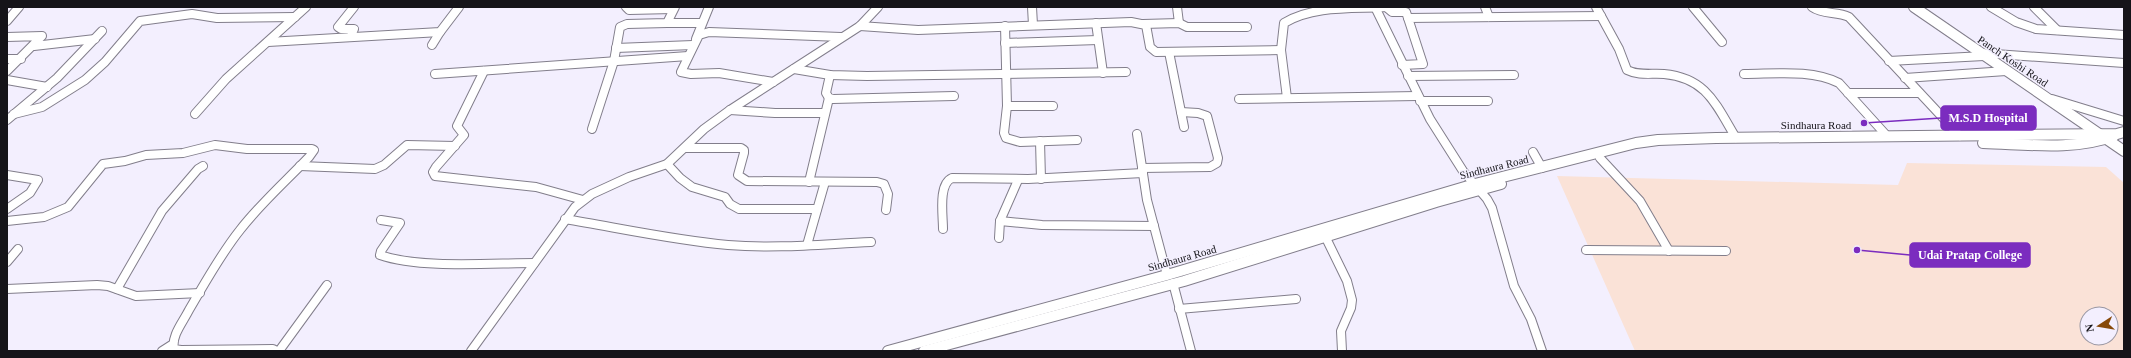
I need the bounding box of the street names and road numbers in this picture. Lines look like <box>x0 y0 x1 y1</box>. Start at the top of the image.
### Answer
street label: Panch Koshi Road <box>1976 33 2051 89</box>
street label: Sindhaura Road <box>1781 119 1852 131</box>
street label: Sindhaura Road <box>1458 153 1530 181</box>
street label: Sindhaura Road <box>1146 242 1218 273</box>

